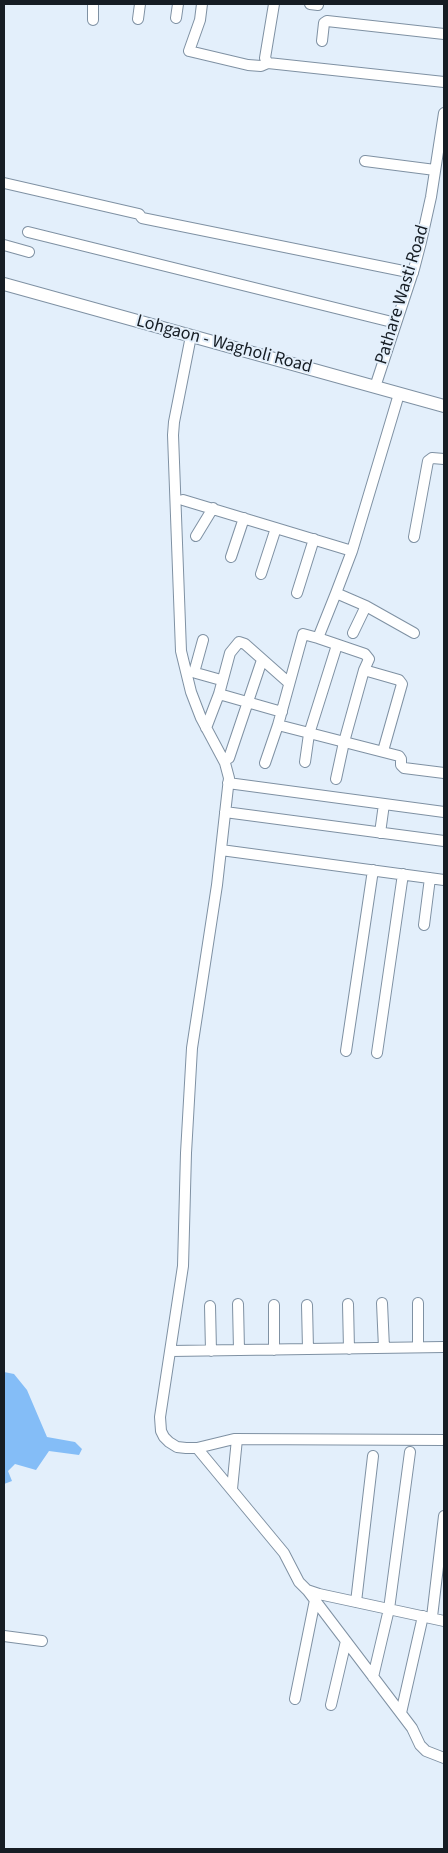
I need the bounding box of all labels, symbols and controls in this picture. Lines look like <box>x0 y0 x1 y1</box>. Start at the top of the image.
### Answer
street label: Pathare Wasti Road <box>372 223 434 367</box>
street label: Lohgaon - Wagholi Road <box>134 311 314 379</box>

